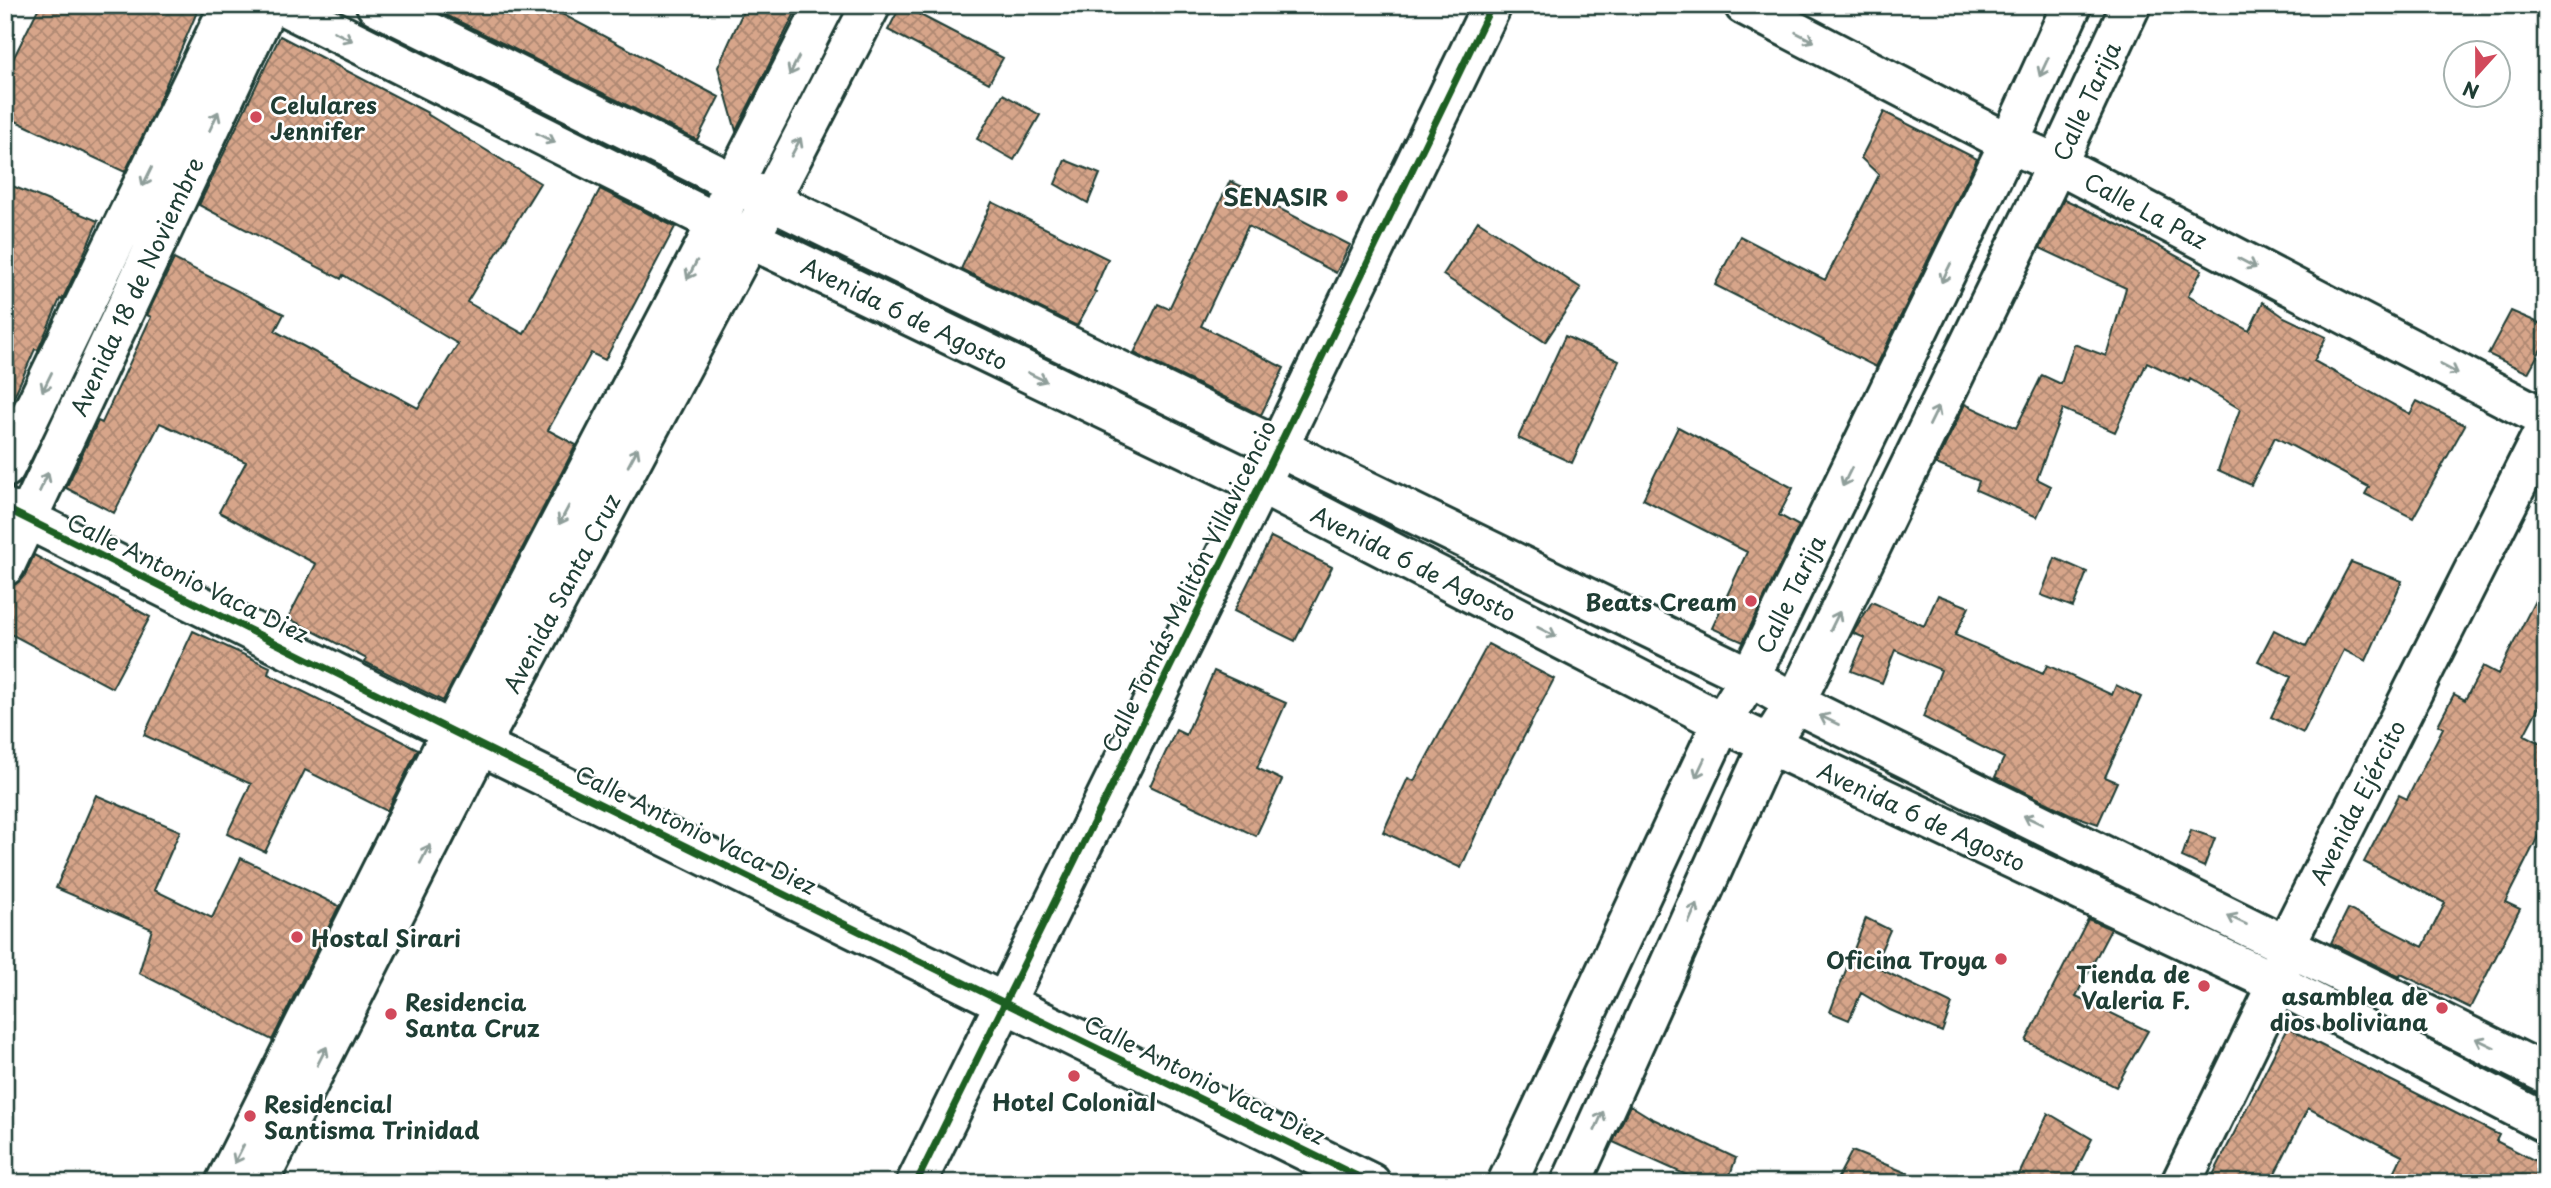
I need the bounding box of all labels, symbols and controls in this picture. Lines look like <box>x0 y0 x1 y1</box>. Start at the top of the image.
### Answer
one-way arrow <box>332 29 353 43</box>
one-way arrow <box>1794 30 1815 44</box>
street label: Calle Tarija <box>2043 35 2129 166</box>
north arrow <box>2442 38 2512 108</box>
one-way arrow <box>786 55 800 76</box>
one-way arrow <box>2037 56 2050 77</box>
text: N <box>2459 75 2483 107</box>
place label: Celulares Jennifer <box>270 87 377 148</box>
marker: Celulares Jennifer <box>248 109 264 125</box>
one-way arrow <box>207 111 221 132</box>
one-way arrow <box>535 131 556 145</box>
one-way arrow <box>790 138 804 158</box>
street label: Avenida 18 de Noviembre <box>61 151 211 421</box>
street label: Calle La Paz <box>2078 163 2214 257</box>
one-way arrow <box>139 166 153 187</box>
place label: SENASIR <box>1223 179 1328 214</box>
marker: SENASIR <box>1334 188 1350 204</box>
street label: Avenida 6 de Agosto <box>796 248 1014 378</box>
one-way arrow <box>2236 257 2257 271</box>
one-way arrow <box>685 259 699 279</box>
one-way arrow <box>1939 262 1952 283</box>
one-way arrow <box>2438 362 2459 376</box>
one-way arrow <box>1026 370 1047 384</box>
one-way arrow <box>40 371 54 392</box>
one-way arrow <box>1928 406 1942 427</box>
street label: Calle Tomás Melitón Villavicencio <box>1092 414 1284 758</box>
one-way arrow <box>627 447 641 468</box>
one-way arrow <box>1839 466 1853 487</box>
one-way arrow <box>38 472 52 493</box>
street label: Avenida Santa Cruz <box>494 487 628 699</box>
street label: Avenida 6 de Agosto <box>1305 496 1523 630</box>
street label: Calle Antonio Vaca Diez <box>61 503 315 651</box>
one-way arrow <box>557 504 571 525</box>
street label: Calle Tarija <box>1746 528 1834 659</box>
place label: Beats Cream <box>1585 584 1737 619</box>
marker: Beats Cream <box>1743 593 1759 609</box>
one-way arrow <box>1829 611 1842 632</box>
one-way arrow <box>1536 625 1557 639</box>
one-way arrow <box>1819 712 1840 726</box>
street label: Avenida Ejército <box>2300 714 2414 890</box>
street label: Avenida 6 de Agosto <box>1812 752 2032 880</box>
street label: Calle Antonio Vaca Diez <box>569 755 823 903</box>
one-way arrow <box>1693 757 1706 778</box>
one-way arrow <box>2023 813 2044 826</box>
one-way arrow <box>418 844 432 865</box>
one-way arrow <box>1687 903 1700 924</box>
one-way arrow <box>2227 913 2248 927</box>
place label: Hostal Sirari <box>311 920 461 955</box>
marker: Hostal Sirari <box>289 929 305 945</box>
place label: Oficina Troya <box>1826 942 1988 977</box>
marker: Oficina Troya <box>1993 951 2009 967</box>
place label: Tienda de Valeria F. <box>2076 956 2190 1017</box>
marker: Tienda de Valeria F. <box>2196 978 2212 994</box>
place label: asamblea de dios boliviana <box>2270 978 2428 1039</box>
place label: Residencia Santa Cruz <box>405 984 540 1045</box>
marker: asamblea de dios boliviana <box>2434 1000 2450 1016</box>
street label: Calle Antonio Vaca Diez <box>1078 1005 1332 1153</box>
marker: Residencia Santa Cruz <box>383 1006 399 1022</box>
one-way arrow <box>2475 1036 2496 1050</box>
one-way arrow <box>315 1046 329 1067</box>
marker: Hotel Colonial <box>1066 1068 1082 1084</box>
place label: Hotel Colonial <box>992 1084 1156 1119</box>
place label: Residencial Santisma Trinidad <box>264 1086 479 1147</box>
marker: Residencial Santisma Trinidad <box>242 1108 258 1124</box>
one-way arrow <box>1593 1110 1606 1132</box>
one-way arrow <box>232 1143 246 1164</box>

